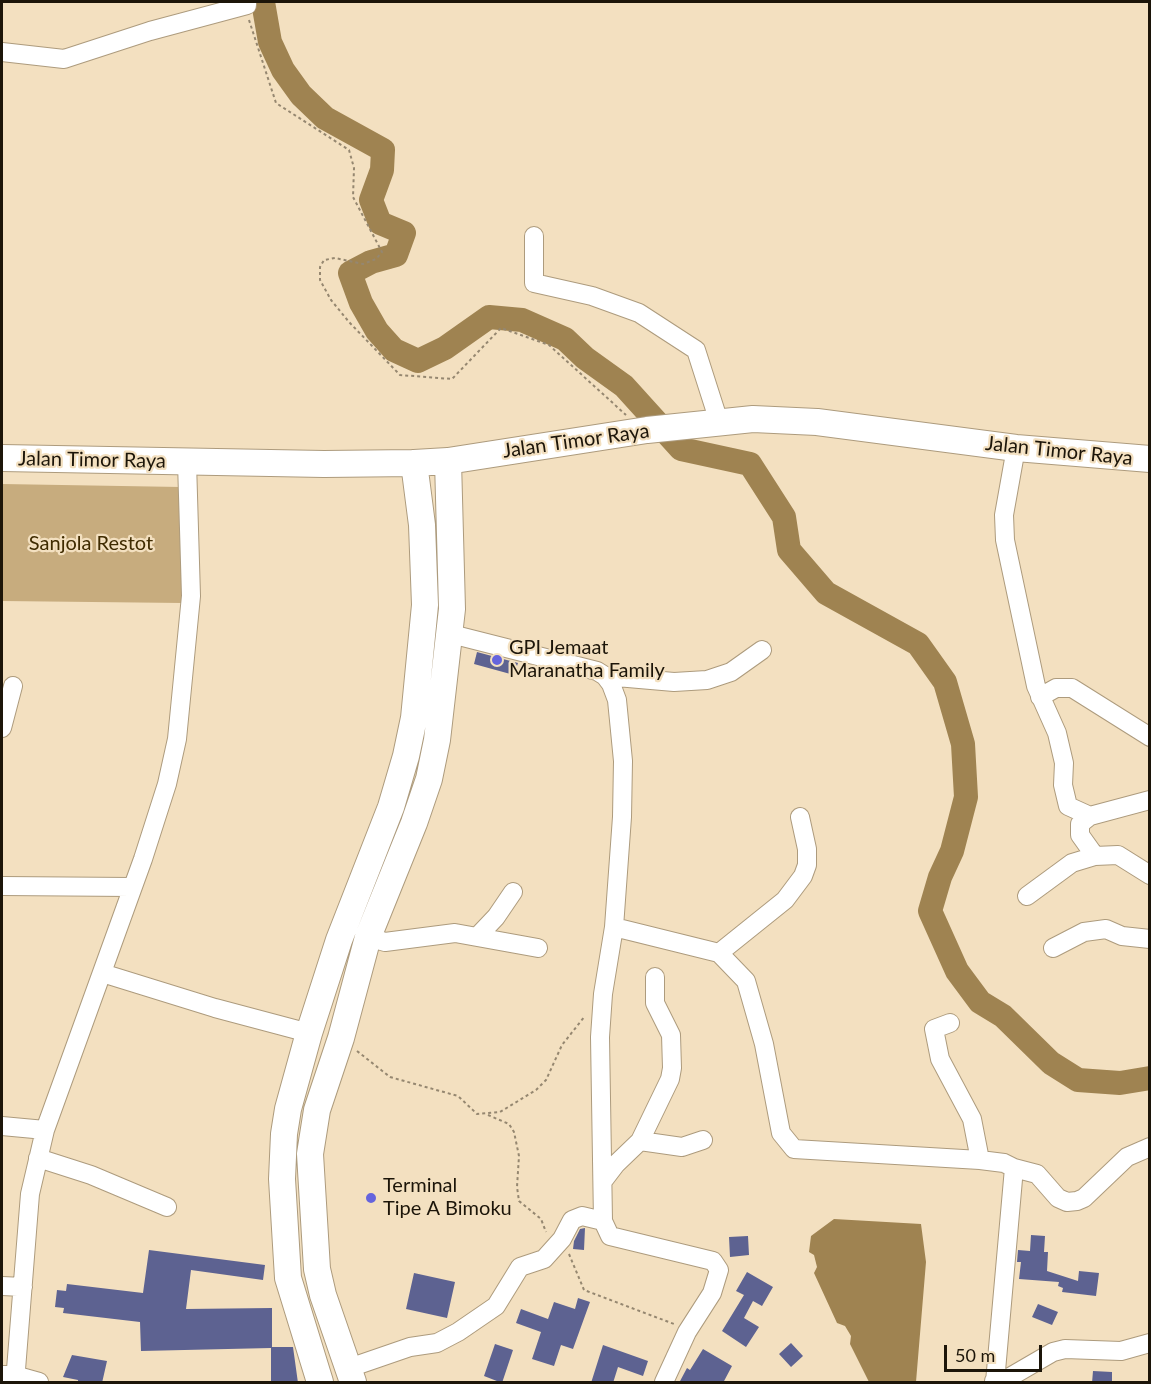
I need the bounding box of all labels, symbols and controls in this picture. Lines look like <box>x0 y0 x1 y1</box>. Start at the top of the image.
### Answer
street label: Jalan Timor Raya <box>501 419 651 463</box>
street label: Jalan Timor Raya <box>984 431 1134 471</box>
street label: Jalan Timor Raya <box>18 447 166 473</box>
park label: Sanjola Restot <box>29 532 153 556</box>
place label: GPI Jemaat Maranatha Family <box>509 636 665 683</box>
marker: GPI Jemaat Maranatha Family <box>490 653 504 667</box>
place label: Terminal Tipe A Bimoku <box>383 1174 512 1221</box>
marker: Terminal Tipe A Bimoku <box>364 1191 378 1205</box>
scale bar <box>947 1333 1044 1371</box>
text: 50 m <box>955 1344 995 1366</box>

